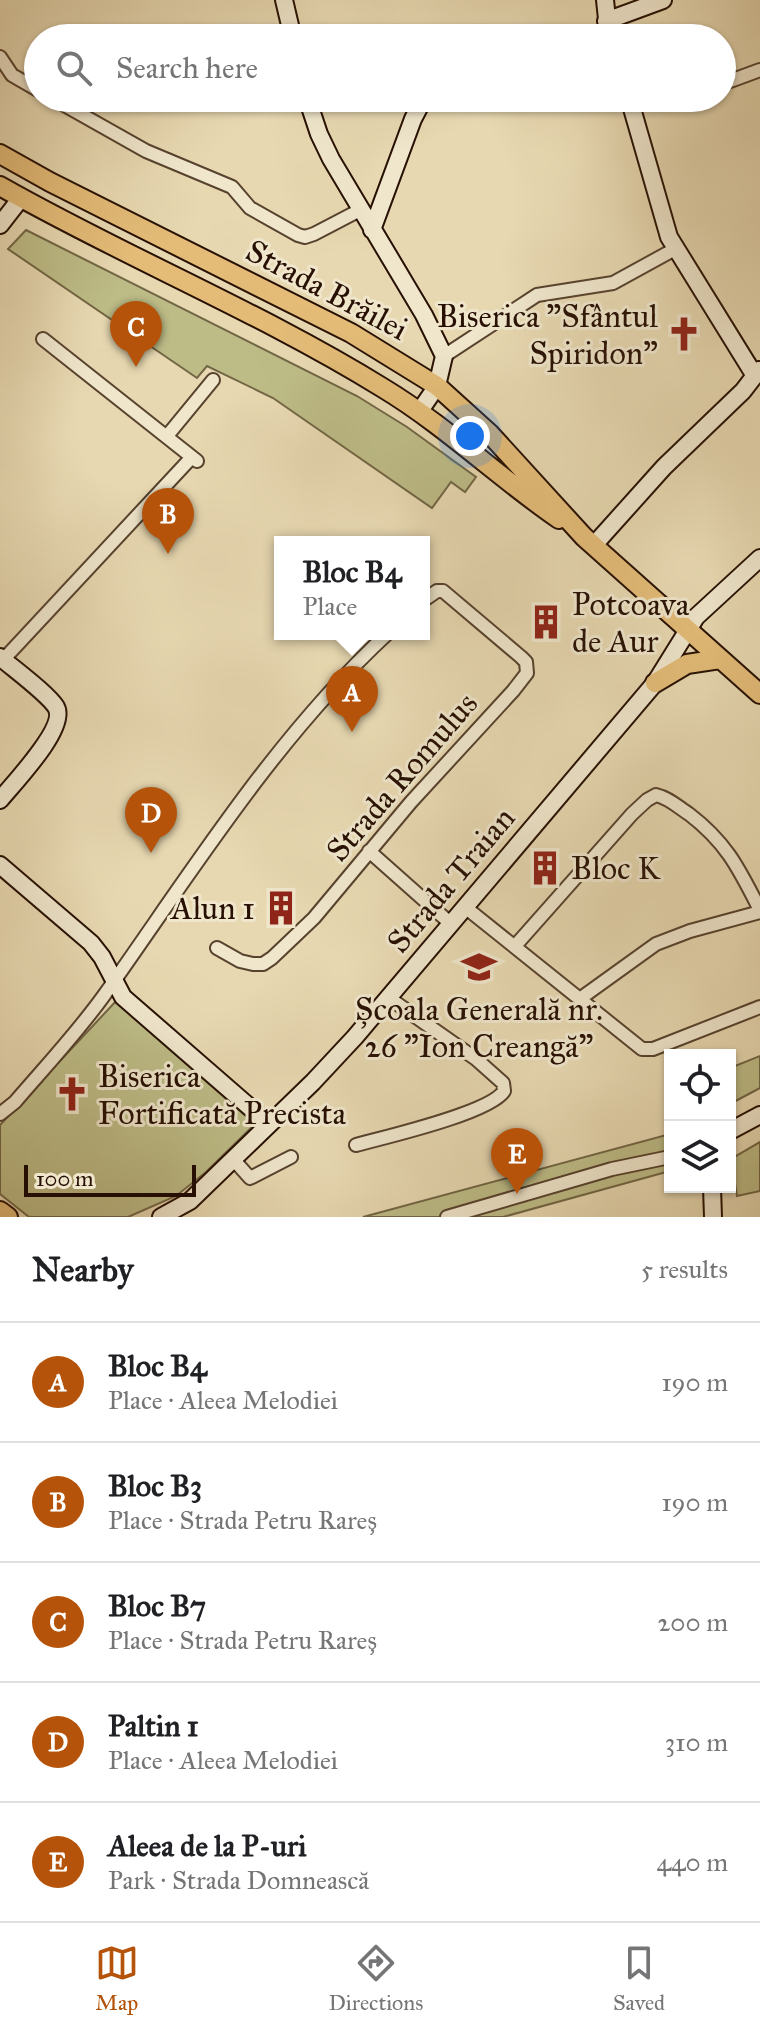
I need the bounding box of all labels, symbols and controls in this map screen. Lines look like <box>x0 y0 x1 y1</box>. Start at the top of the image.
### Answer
search box <box>24 24 736 112</box>
icon: search <box>52 46 96 90</box>
text: Search here <box>116 50 258 86</box>
street label: Strada Brăilei <box>239 231 415 349</box>
place label: Biserica "Sfântul Spiridon" <box>437 297 658 373</box>
pin: C <box>110 301 162 367</box>
church icon: Biserica "Sfântul Spiridon" <box>665 315 703 353</box>
your location <box>450 416 490 456</box>
pin: B <box>142 488 194 554</box>
popup <box>274 536 430 640</box>
text: Bloc B4 <box>303 554 401 590</box>
place label: Potcoava de Aur <box>572 585 690 661</box>
text: Place <box>303 590 357 622</box>
building icon: Potcoava de Aur <box>527 603 565 641</box>
pin: A <box>326 666 378 732</box>
street label: Strada Romulus <box>318 685 486 869</box>
pin: D <box>125 787 177 853</box>
street label: Strada Traian <box>379 799 523 961</box>
building icon: Bloc K <box>526 849 564 887</box>
place label: Bloc K <box>571 849 661 888</box>
place label: Alun 1 <box>169 889 255 928</box>
building icon: Alun 1 <box>262 889 300 927</box>
school or university icon: Școala Generală nr. 26 "Ion Creangă" <box>460 948 498 986</box>
place label: Școala Generală nr. 26 "Ion Creangă" <box>355 990 603 1066</box>
map controls <box>664 1049 736 1193</box>
button: locate <box>664 1049 736 1121</box>
place label: Biserica Fortificată Precista <box>98 1057 346 1133</box>
church icon: Biserica Fortificată Precista <box>53 1075 91 1113</box>
button: layers <box>664 1121 736 1193</box>
pin: E <box>491 1128 543 1194</box>
scale bar <box>24 1161 196 1197</box>
text: 100 m <box>36 1165 93 1192</box>
text: Nearby <box>32 1249 134 1290</box>
text: 5 results <box>641 1253 728 1285</box>
text: Bloc B4 <box>108 1348 207 1384</box>
text: A <box>49 1366 67 1398</box>
text: 190 m <box>661 1366 728 1398</box>
text: Place · Aleea Melodiei <box>108 1384 338 1416</box>
text: Bloc B3 <box>108 1468 202 1504</box>
text: B <box>49 1486 67 1518</box>
text: 190 m <box>661 1486 728 1518</box>
text: Place · Strada Petru Rareș <box>108 1504 377 1536</box>
text: Bloc B7 <box>108 1588 206 1624</box>
text: C <box>49 1606 67 1638</box>
text: 200 m <box>657 1606 728 1638</box>
text: Place · Strada Petru Rareș <box>108 1624 377 1656</box>
text: Paltin 1 <box>108 1708 199 1744</box>
text: D <box>48 1726 68 1758</box>
text: 310 m <box>665 1726 728 1758</box>
text: Place · Aleea Melodiei <box>108 1744 338 1776</box>
text: Aleea de la P-uri <box>108 1828 307 1864</box>
text: E <box>49 1846 67 1878</box>
text: 440 m <box>656 1846 728 1878</box>
text: Park · Strada Domnească <box>108 1864 369 1896</box>
tab: Map <box>95 1941 139 2016</box>
tab: Directions <box>328 1941 423 2016</box>
tab: Saved <box>613 1941 665 2016</box>

